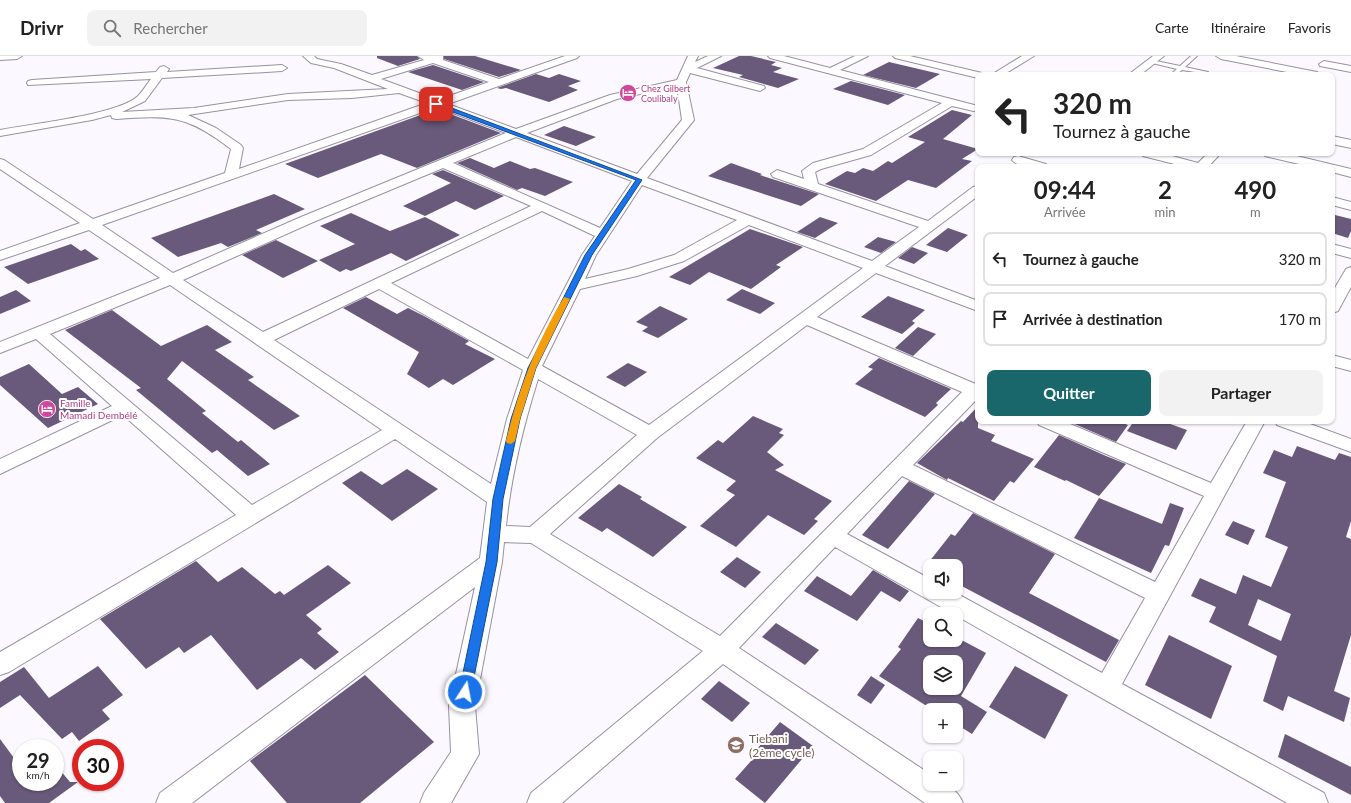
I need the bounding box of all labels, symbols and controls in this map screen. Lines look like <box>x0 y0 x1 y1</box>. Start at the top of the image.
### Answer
search box <box>87 10 367 46</box>
text: Drivr <box>20 16 63 39</box>
icon: search <box>101 17 123 39</box>
text: Rechercher <box>133 19 208 37</box>
text: Carte <box>1155 19 1189 36</box>
text: Itinéraire <box>1211 19 1266 36</box>
text: Favoris <box>1288 19 1331 36</box>
hotel icon: Chez Gilbert Coulibaly <box>618 83 638 103</box>
place label: Chez Gilbert Coulibaly <box>641 83 691 104</box>
text: 320 m <box>1053 86 1132 120</box>
pin <box>419 87 453 121</box>
icon: left <box>987 88 1039 140</box>
icon: arrive <box>425 93 447 115</box>
text: Tournez à gauche <box>1053 120 1191 142</box>
text: 09:44 <box>1034 175 1096 204</box>
text: 2 <box>1158 175 1172 204</box>
text: 490 <box>1234 175 1276 204</box>
text: Arrivée <box>1044 204 1086 220</box>
text: min <box>1155 204 1176 220</box>
text: m <box>1250 204 1261 220</box>
icon: left <box>989 248 1011 270</box>
text: Tournez à gauche <box>1023 250 1139 268</box>
text: 320 m <box>1279 250 1321 268</box>
icon: arrive <box>989 308 1011 330</box>
text: Arrivée à destination <box>1023 310 1162 328</box>
text: 170 m <box>1279 310 1321 328</box>
button: Quitter <box>987 370 1151 416</box>
button: Partager <box>1159 370 1323 416</box>
place label: Famille Mamadi Dembélé <box>60 397 137 421</box>
hotel icon: Famille Mamadi Dembélé <box>37 399 57 419</box>
map controls <box>923 559 963 791</box>
button: sound <box>923 559 963 599</box>
button: search <box>923 607 963 647</box>
button: layers <box>923 655 963 695</box>
position arrow <box>444 671 486 713</box>
button: + <box>923 703 963 743</box>
place label: Tiebani (2ème cycle) <box>749 731 814 760</box>
school or university icon: Tiebani (2ème cycle) <box>726 735 746 755</box>
speed limit sign: 30 <box>72 739 124 791</box>
text: 29 <box>26 748 50 772</box>
button: − <box>923 751 963 791</box>
text: km/h <box>26 769 50 781</box>

